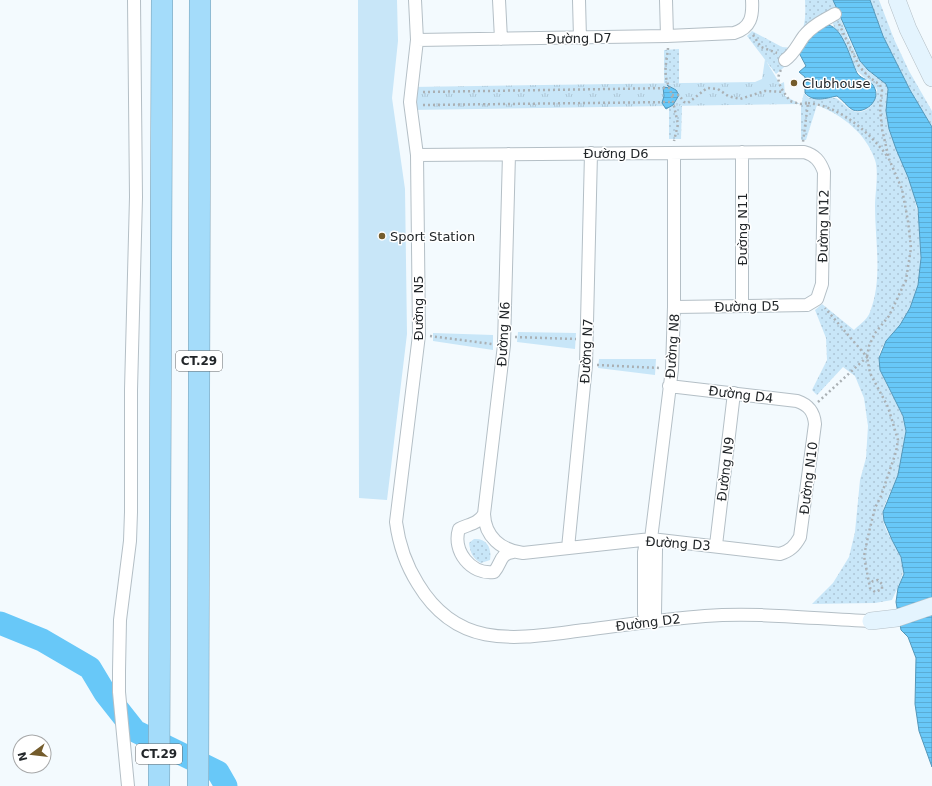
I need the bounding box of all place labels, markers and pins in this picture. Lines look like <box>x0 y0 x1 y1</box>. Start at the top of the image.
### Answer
place label: Clubhouse <box>802 76 870 91</box>
marker: Clubhouse <box>789 78 799 88</box>
place label: Sport Station <box>390 229 475 244</box>
marker: Sport Station <box>377 231 387 241</box>

